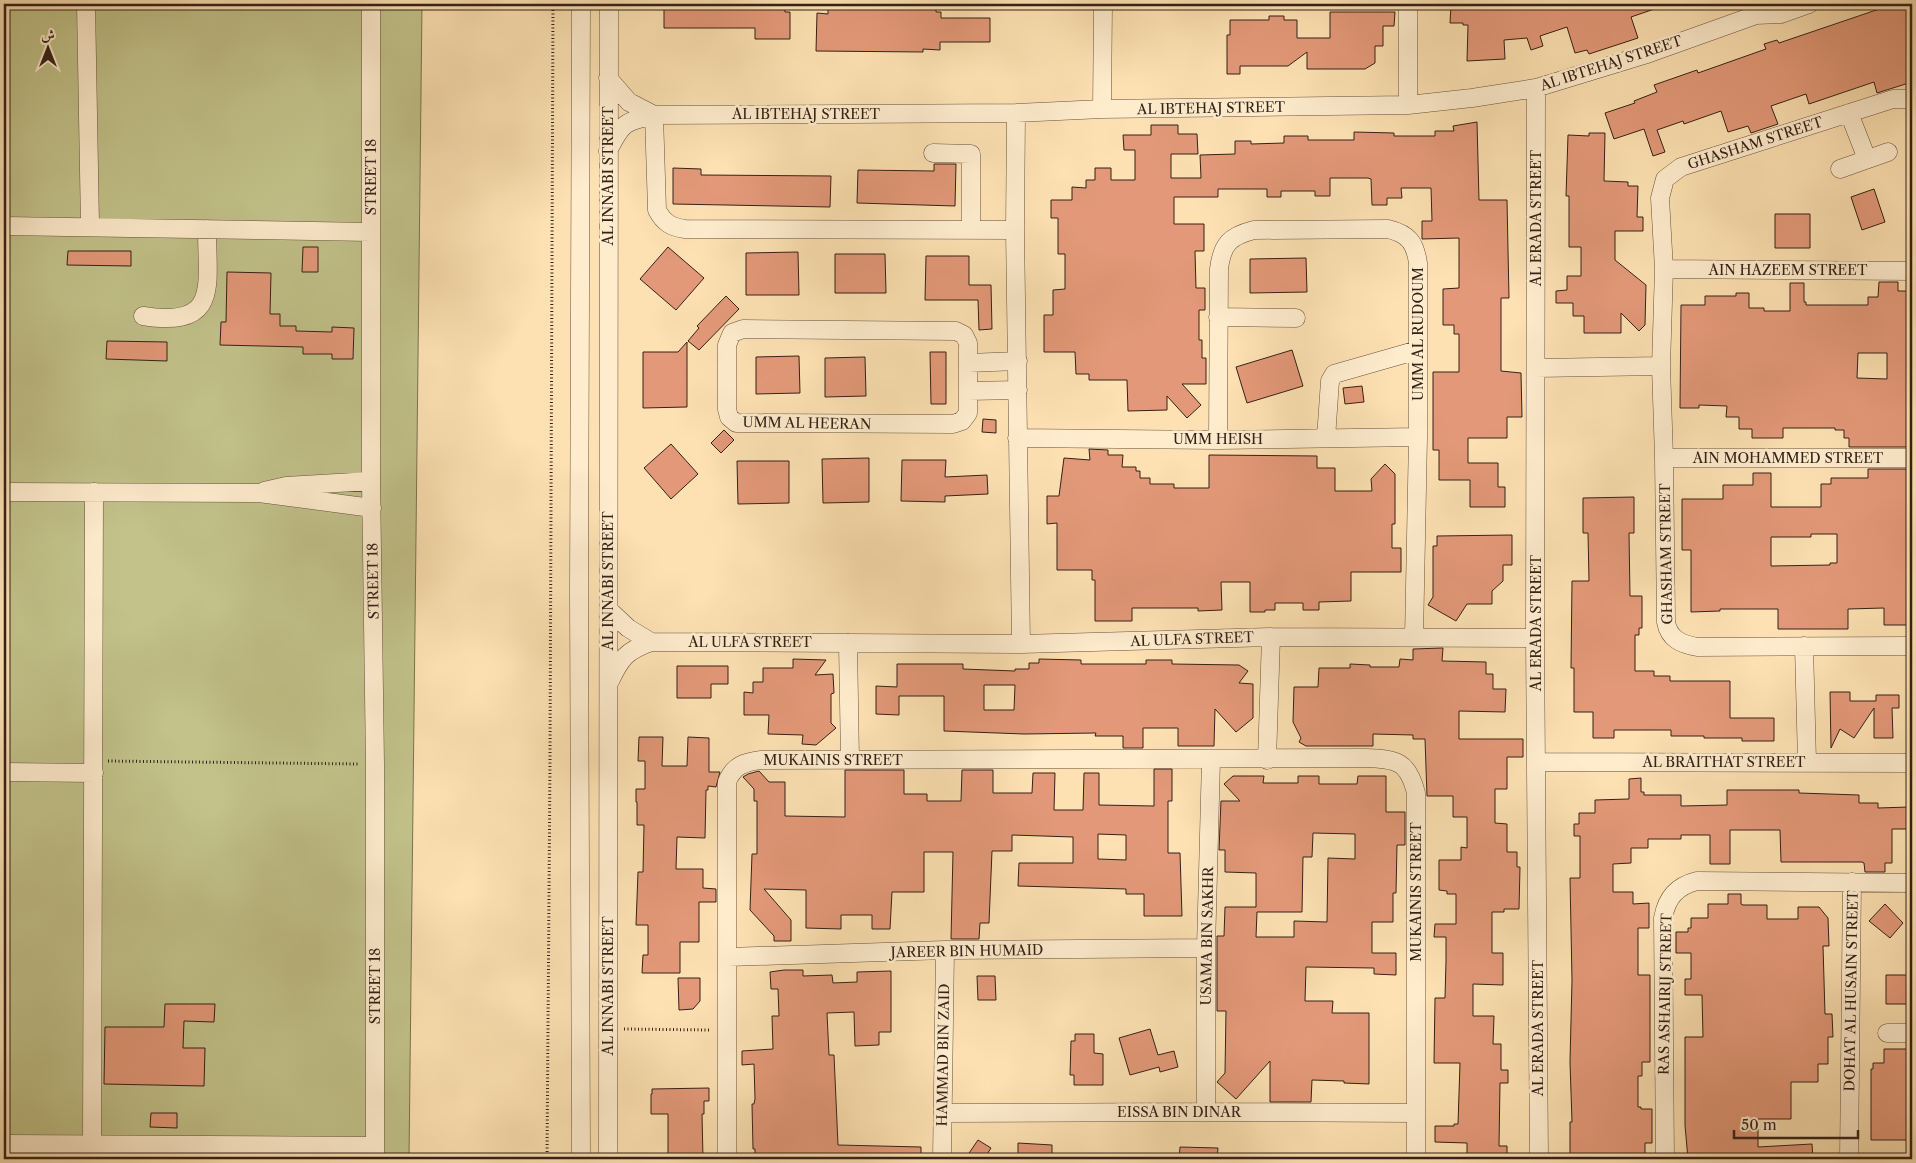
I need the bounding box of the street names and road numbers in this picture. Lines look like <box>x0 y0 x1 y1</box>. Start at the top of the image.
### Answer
street label: AL IBTEHAJ STREET <box>1537 31 1685 95</box>
street label: AL IBTEHAJ STREET <box>1136 98 1286 118</box>
street label: AL IBTEHAJ STREET <box>731 105 881 123</box>
street label: AL INNABI STREET <box>599 106 617 247</box>
street label: GHASHAM STREET <box>1685 112 1825 173</box>
street label: STREET 18 <box>362 139 380 215</box>
street label: AL ERADA STREET <box>1527 149 1545 287</box>
street label: AIN HAZEEM STREET <box>1708 261 1868 279</box>
street label: UMM AL RUDOUM <box>1409 267 1427 401</box>
street label: UMM AL HEERAN <box>743 413 872 433</box>
street label: UMM HEISH <box>1173 430 1263 448</box>
street label: AIN MOHAMMED STREET <box>1692 449 1884 467</box>
street label: GHASHAM STREET <box>1656 483 1676 625</box>
street label: AL INNABI STREET <box>599 511 617 652</box>
street label: STREET 18 <box>363 543 383 619</box>
street label: AL ERADA STREET <box>1527 554 1545 692</box>
street label: AL ULFA STREET <box>1129 628 1255 650</box>
street label: AL ULFA STREET <box>687 633 812 651</box>
street label: MUKAINIS STREET <box>763 751 903 769</box>
street label: AL BRAITHAT STREET <box>1641 753 1806 771</box>
street label: MUKAINIS STREET <box>1407 822 1425 962</box>
street label: USAMA BIN SAKHR <box>1197 866 1217 1006</box>
street label: DOHAT AL HUSAIN STREET <box>1840 890 1862 1092</box>
street label: RAS ASHAIRIJ STREET <box>1655 912 1675 1075</box>
street label: AL INNABI STREET <box>599 916 617 1057</box>
street label: JAREER BIN HUMAID <box>889 941 1043 961</box>
street label: STREET 18 <box>366 948 384 1024</box>
street label: AL ERADA STREET <box>1529 959 1547 1097</box>
street label: HAMMAD BIN ZAID <box>933 983 953 1127</box>
street label: EISSA BIN DINAR <box>1117 1103 1242 1121</box>

